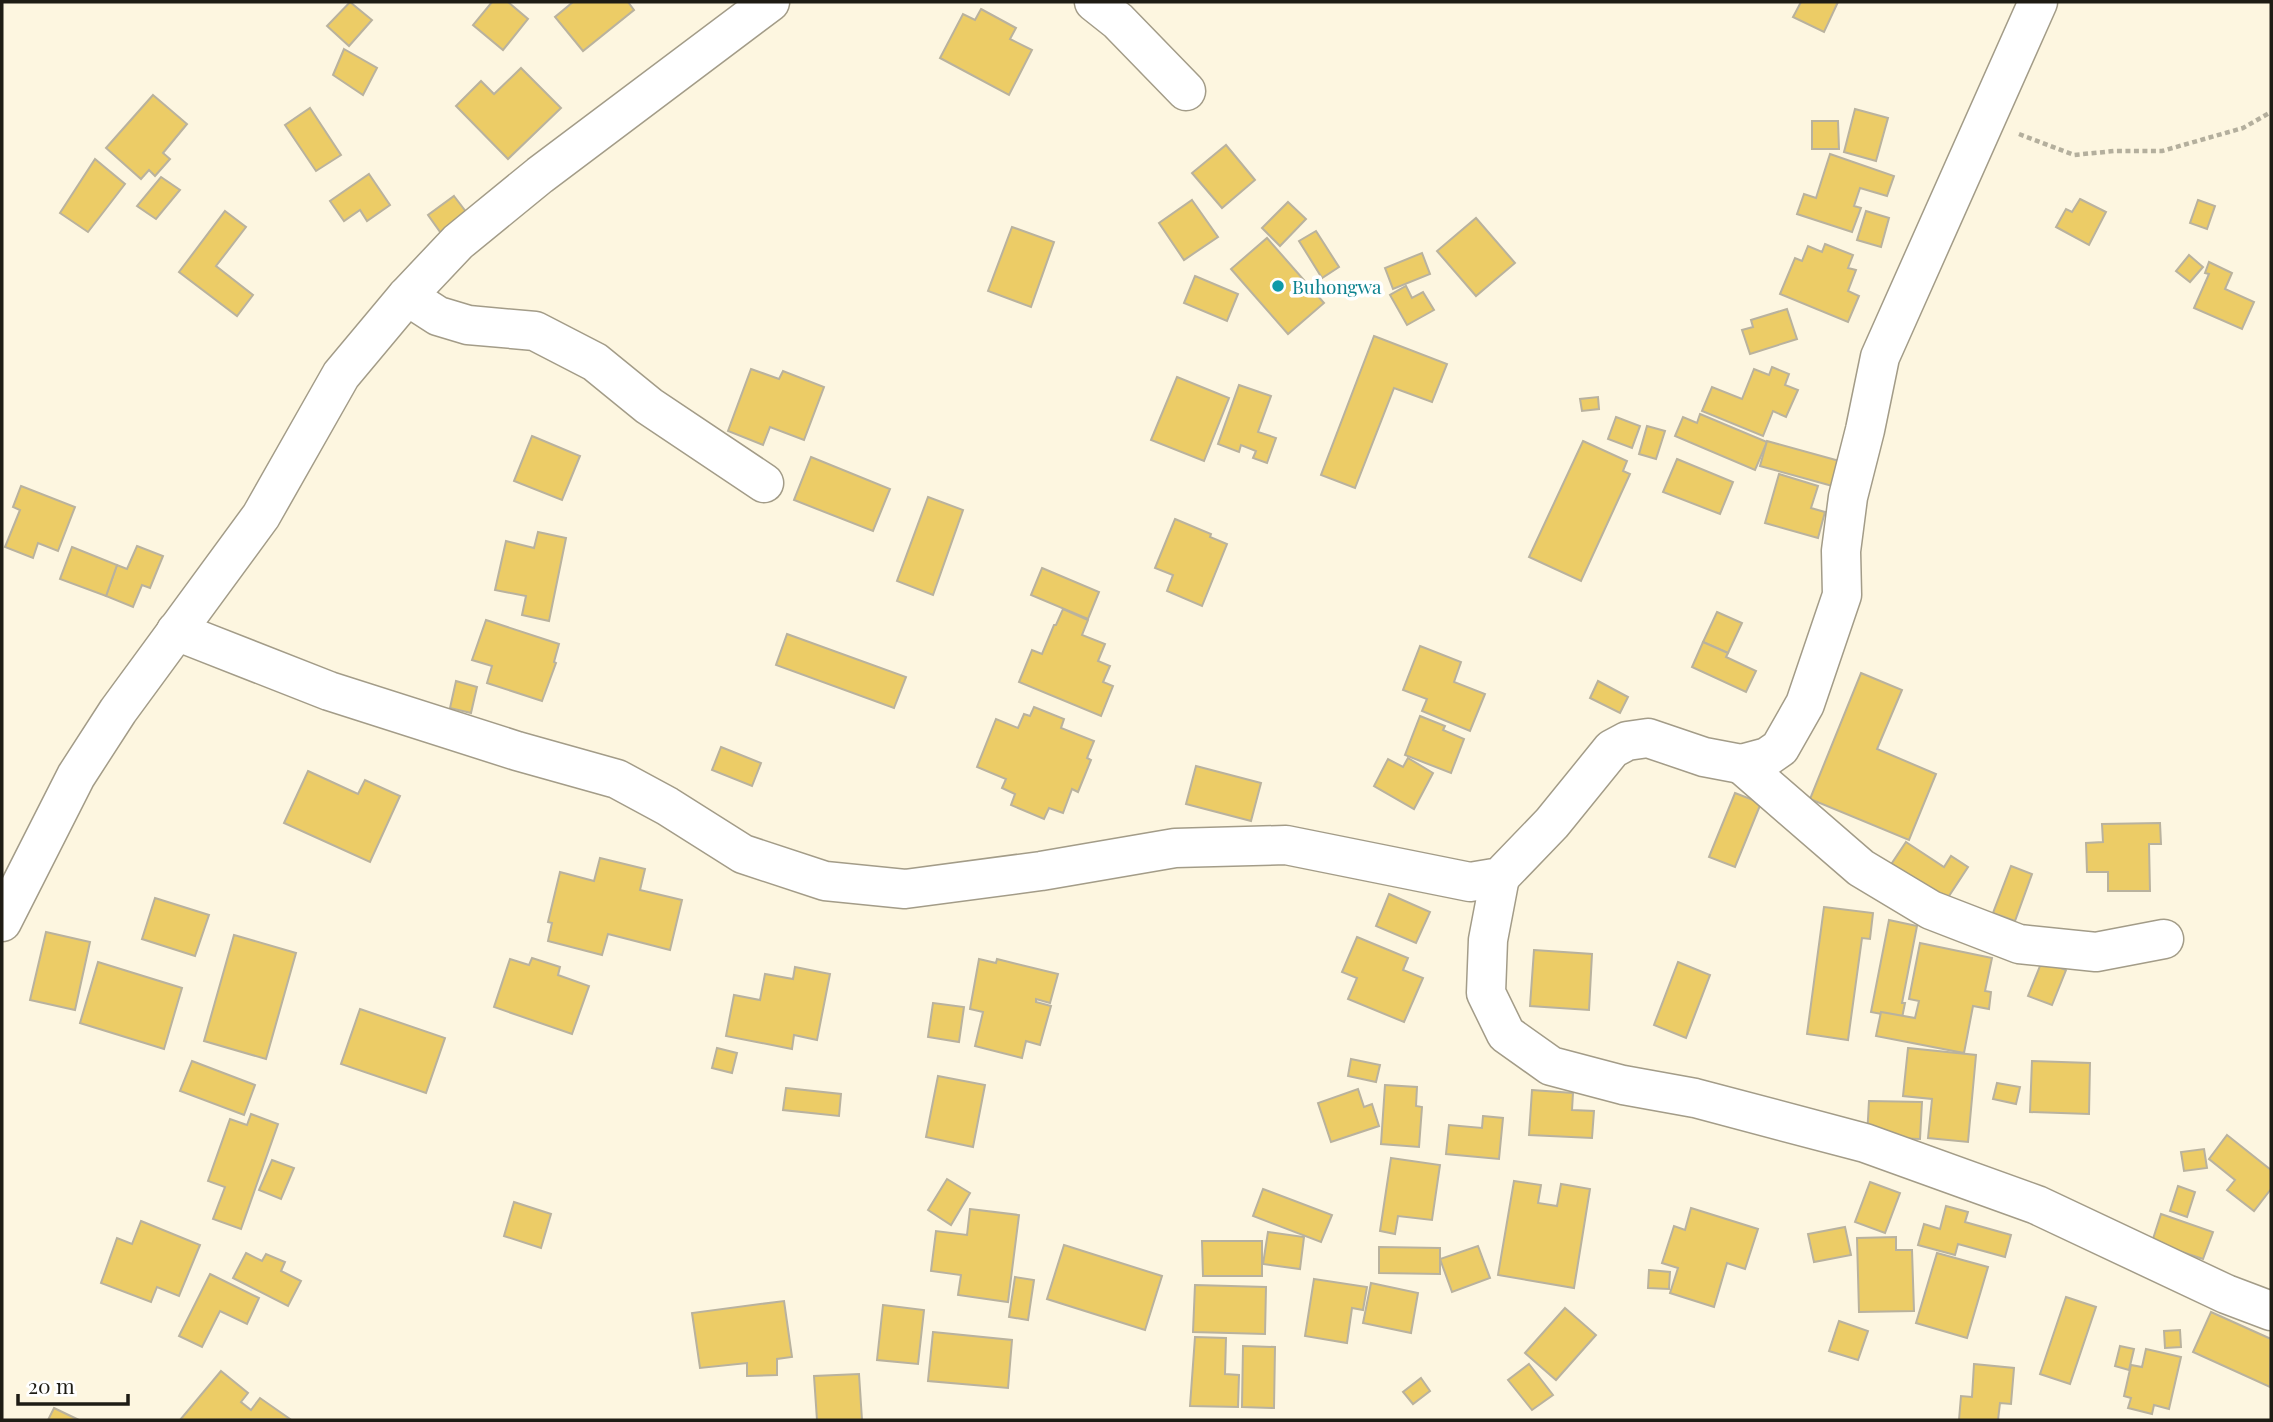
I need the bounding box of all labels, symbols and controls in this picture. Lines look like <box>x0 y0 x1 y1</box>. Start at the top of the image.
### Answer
place label: Buhongwa <box>1292 273 1382 299</box>
marker: Buhongwa <box>1270 278 1286 294</box>
scale bar <box>18 1362 128 1406</box>
text: 20 m <box>28 1371 75 1399</box>

